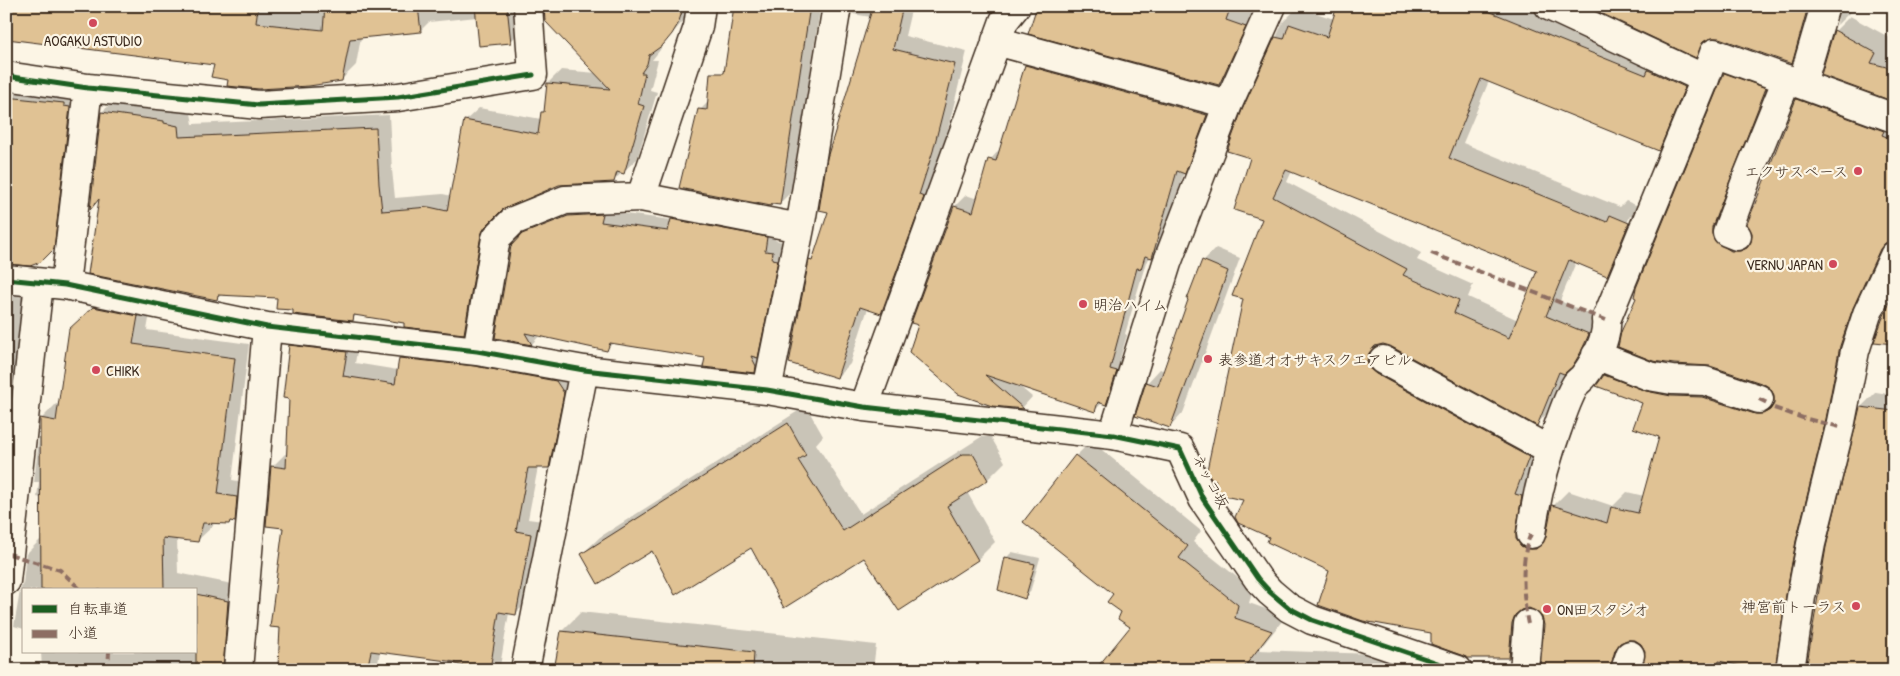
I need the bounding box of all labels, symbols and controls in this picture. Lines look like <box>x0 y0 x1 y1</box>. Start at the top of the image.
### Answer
marker: AOGAKU ASTUDIO <box>87 17 99 29</box>
place label: AOGAKU ASTUDIO <box>44 30 142 51</box>
place label: エクサスペース <box>1744 161 1848 182</box>
marker: エクサスペース <box>1852 165 1864 177</box>
place label: VERNU JAPAN <box>1746 254 1823 275</box>
marker: VERNU JAPAN <box>1827 258 1839 270</box>
place label: 明治ハイム <box>1093 294 1167 315</box>
marker: 明治ハイム <box>1077 298 1089 310</box>
place label: 表参道オオサキスクエアビル <box>1218 349 1412 370</box>
marker: 表参道オオサキスクエアビル <box>1202 353 1214 365</box>
place label: CHIRK <box>106 360 140 381</box>
marker: CHIRK <box>90 364 102 376</box>
street label: ネッコ坂 <box>1188 450 1234 512</box>
legend <box>22 588 198 654</box>
place label: 神宮前トーラス <box>1742 596 1846 617</box>
text: 自転車道 <box>68 598 128 619</box>
place label: ON田スタジオ <box>1557 599 1649 620</box>
marker: 神宮前トーラス <box>1850 600 1862 612</box>
marker: ON田スタジオ <box>1541 603 1553 615</box>
text: 小道 <box>68 622 98 643</box>

